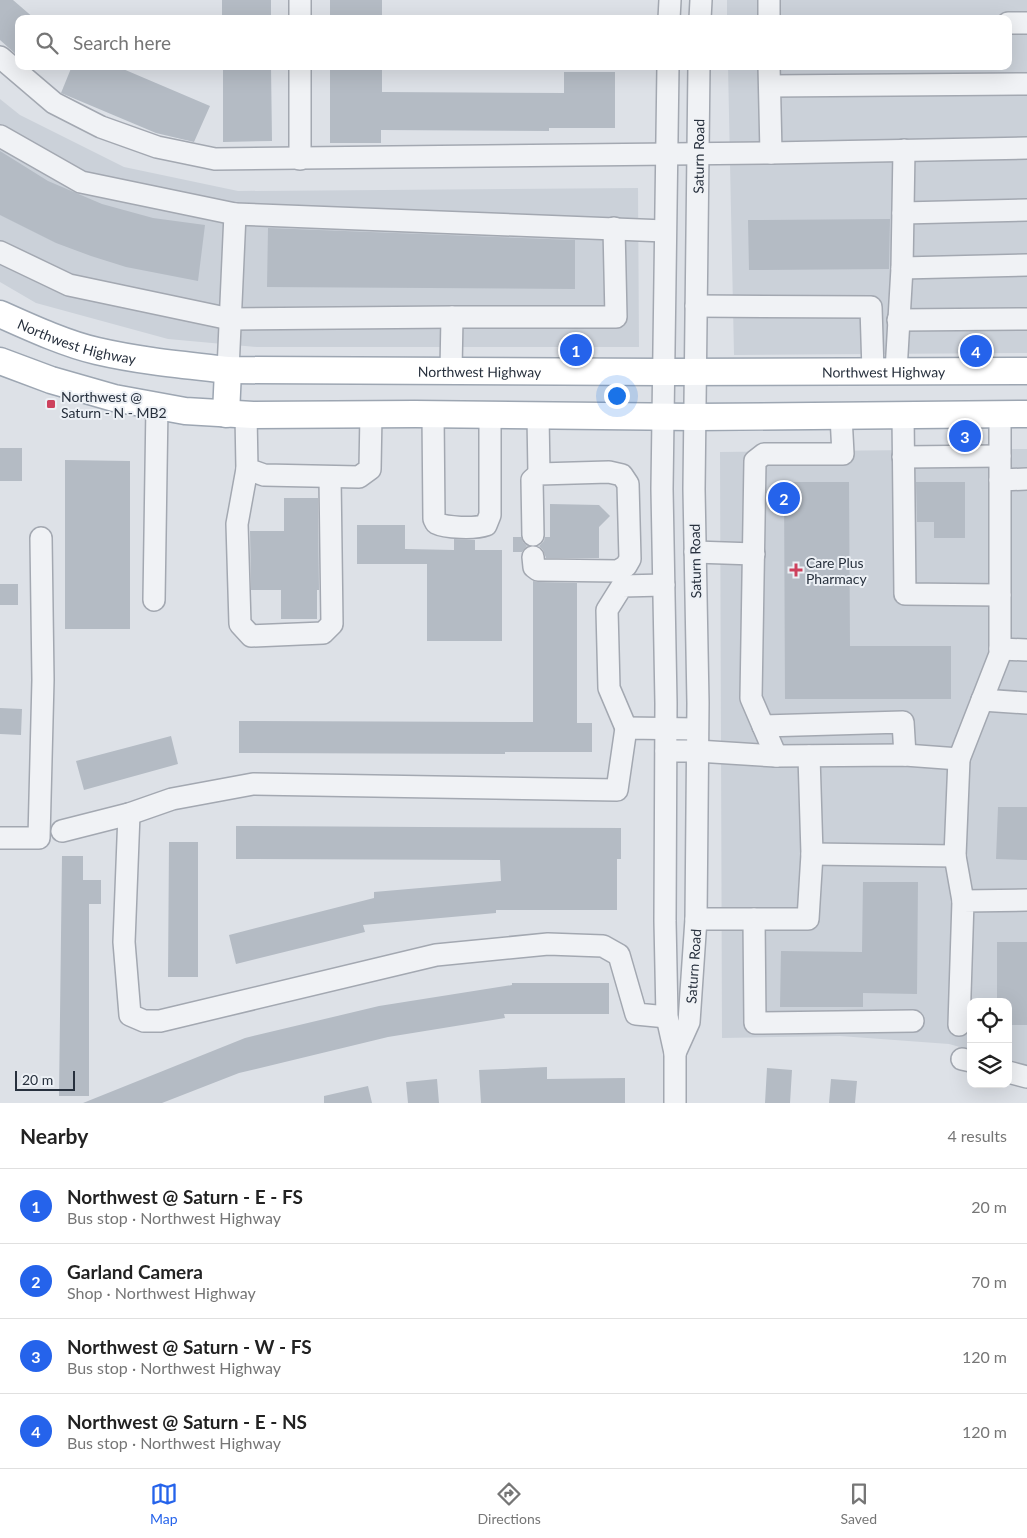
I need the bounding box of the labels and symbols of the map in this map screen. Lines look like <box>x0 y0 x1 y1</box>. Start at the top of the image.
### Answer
street label: Saturn Road <box>689 119 707 194</box>
street label: Northwest Highway <box>15 315 138 367</box>
pin: 1 <box>560 331 592 369</box>
pin: 4 <box>960 332 992 370</box>
street label: Northwest Highway <box>418 362 542 380</box>
street label: Northwest Highway <box>822 363 946 380</box>
your location <box>604 383 630 409</box>
place label: Northwest @ Saturn - N - MB2 <box>61 388 167 421</box>
marker: Northwest @ Saturn - N - MB2 <box>45 398 57 410</box>
pin: 3 <box>949 417 981 455</box>
pin: 2 <box>768 479 800 517</box>
street label: Saturn Road <box>686 523 704 599</box>
place label: Care Plus Pharmacy <box>806 554 867 587</box>
marker: Care Plus Pharmacy <box>790 564 802 576</box>
street label: Saturn Road <box>682 928 704 1004</box>
scale bar <box>15 1068 75 1091</box>

